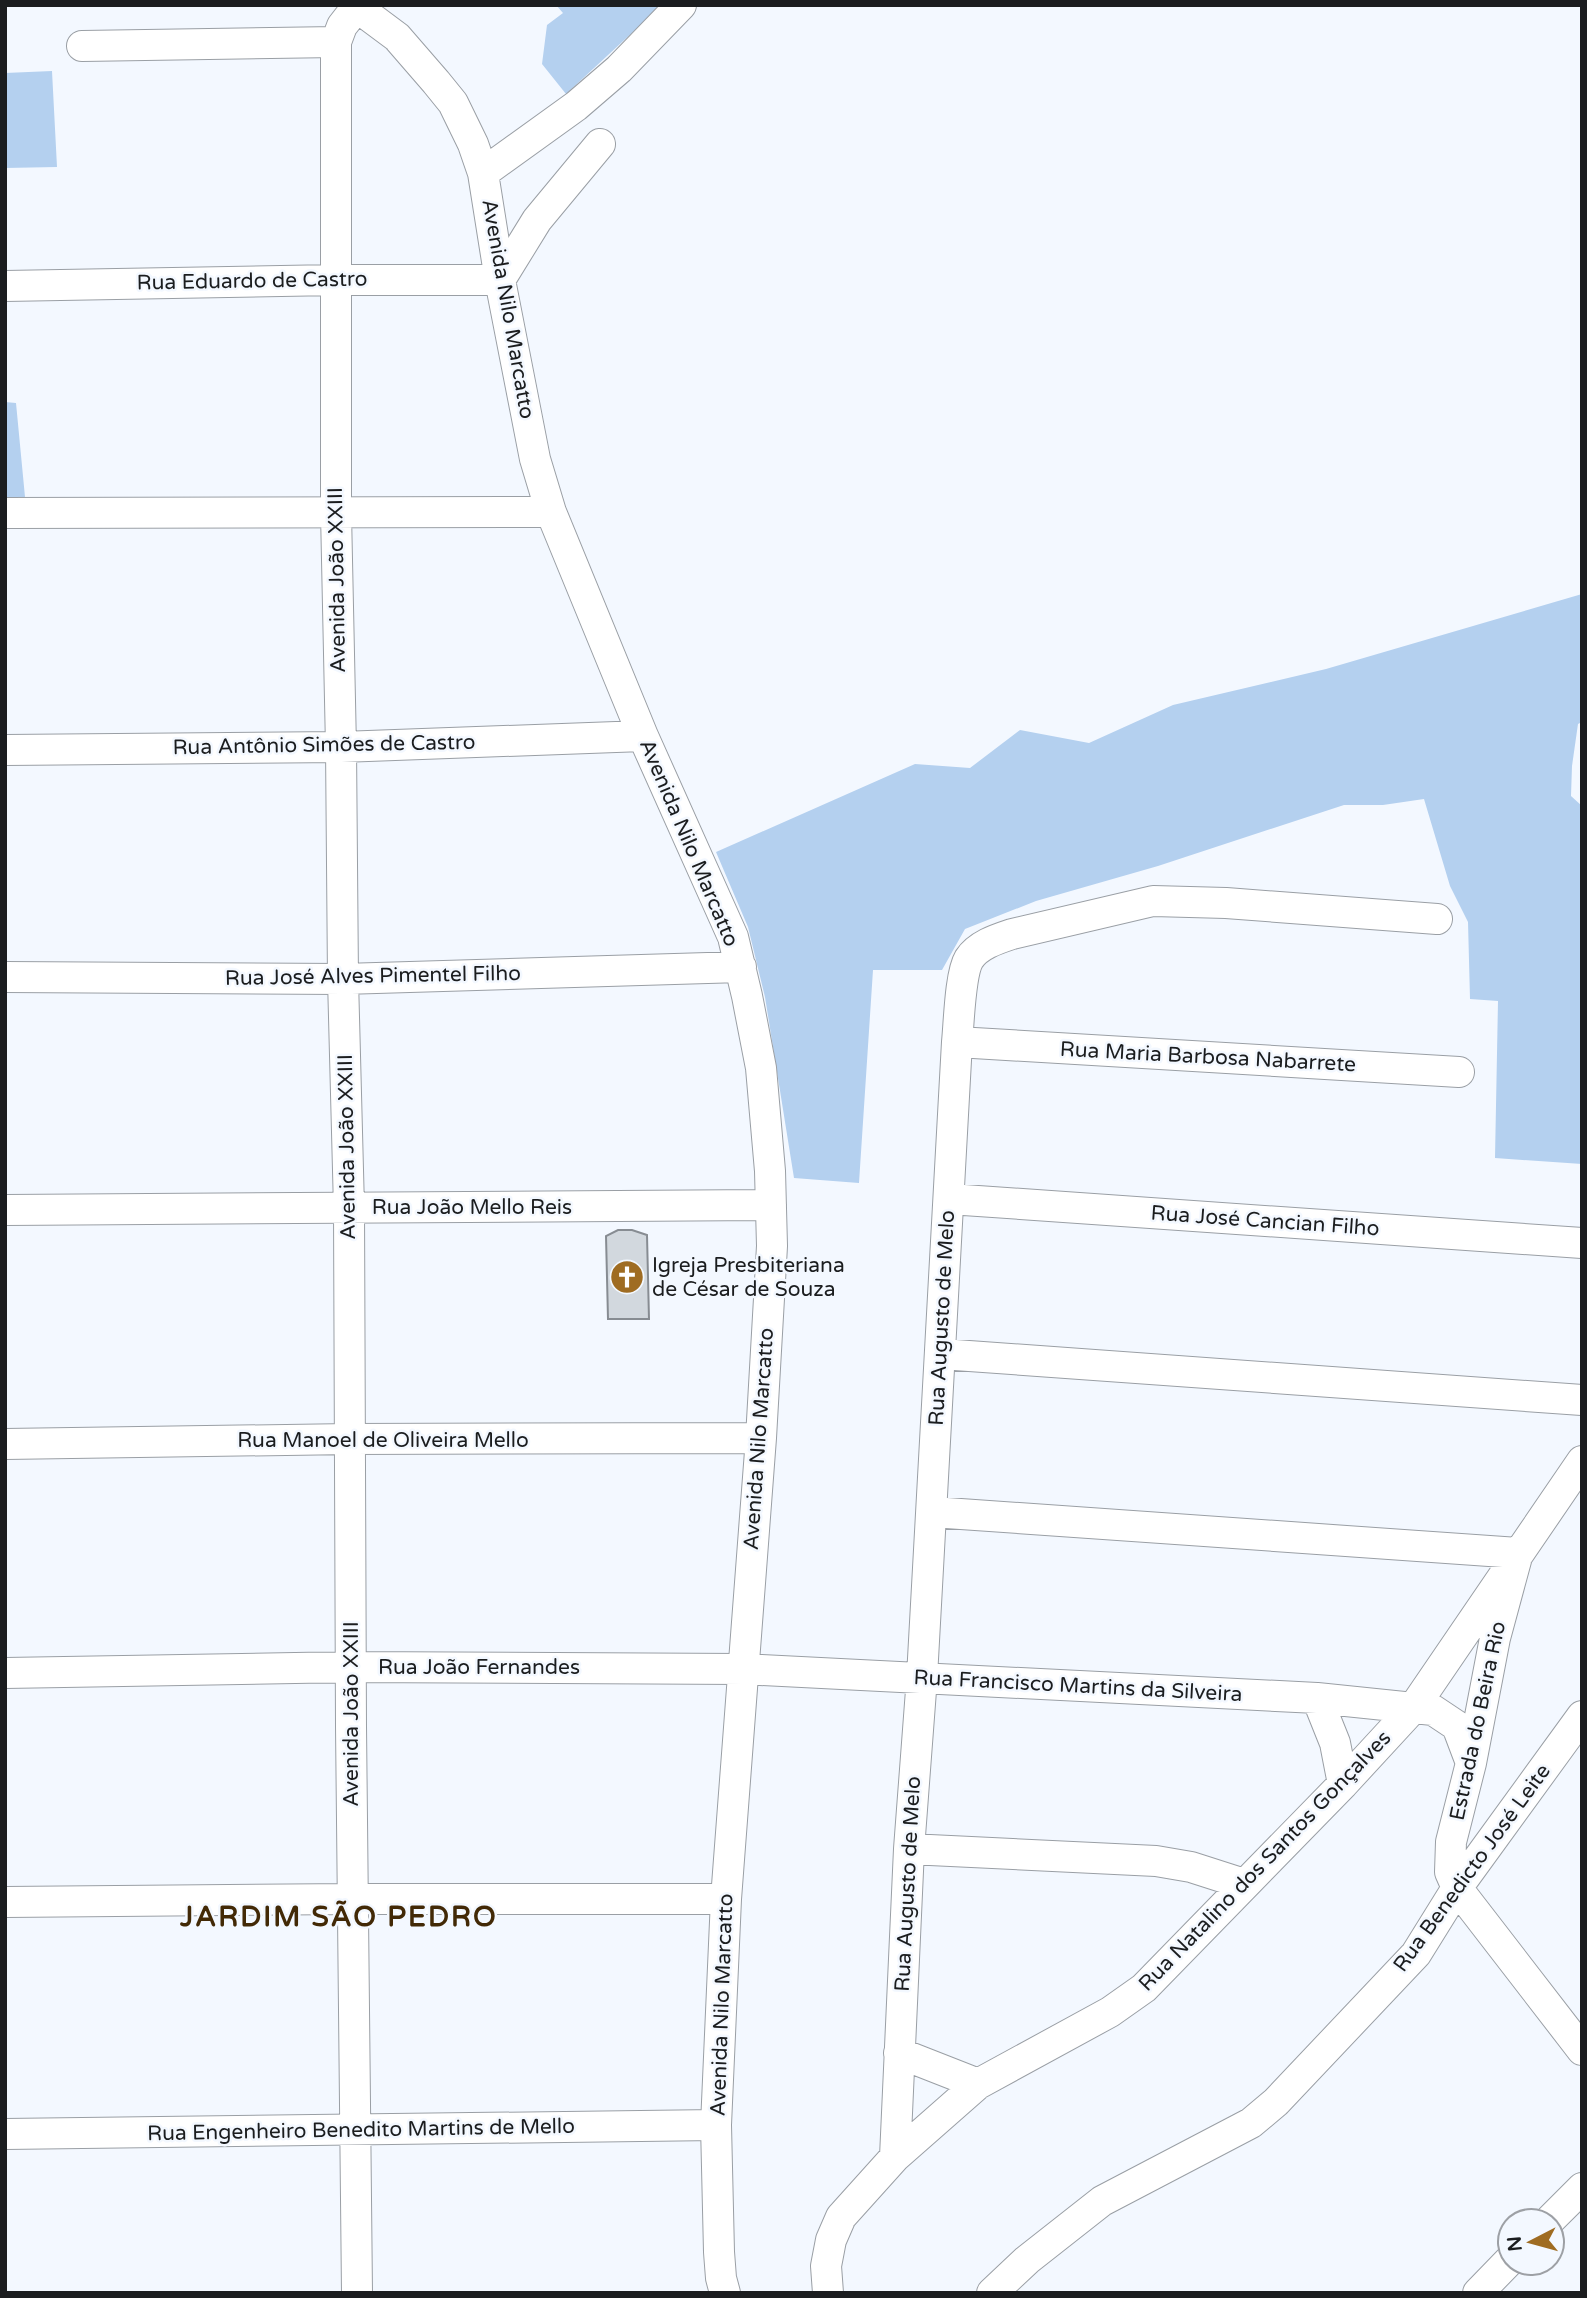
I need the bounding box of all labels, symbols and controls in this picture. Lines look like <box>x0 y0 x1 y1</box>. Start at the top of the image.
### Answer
street label: Avenida Nilo Marcatto <box>476 197 540 421</box>
street label: Rua Eduardo de Castro <box>136 266 368 296</box>
street label: Avenida João XXIII <box>323 487 351 673</box>
street label: Rua Antônio Simões de Castro <box>172 730 476 760</box>
street label: Avenida Nilo Marcatto <box>634 736 744 950</box>
street label: Rua José Alves Pimentel Filho <box>225 961 521 991</box>
street label: Rua Maria Barbosa Nabarrete <box>1059 1037 1357 1077</box>
street label: Avenida João XXIII <box>333 1054 361 1240</box>
street label: Rua João Mello Reis <box>372 1195 572 1220</box>
street label: Rua José Cancian Filho <box>1150 1201 1380 1241</box>
street label: Rua Augusto de Melo <box>924 1210 960 1426</box>
place label: Igreja Presbiteriana de César de Souza <box>652 1253 845 1302</box>
church icon: Igreja Presbiteriana de César de Souza <box>608 1258 646 1296</box>
street label: Avenida Nilo Marcatto <box>739 1327 779 1551</box>
street label: Rua Manoel de Oliveira Mello <box>237 1428 529 1453</box>
street label: Estrada do Beira Rio <box>1445 1619 1511 1823</box>
street label: Avenida João XXIII <box>339 1621 364 1807</box>
street label: Rua João Fernandes <box>378 1655 580 1680</box>
street label: Rua Francisco Martins da Silveira <box>913 1665 1243 1707</box>
street label: Rua Natalino dos Santos Gonçalves <box>1134 1726 1396 1996</box>
street label: Rua Benedicto José Leite <box>1388 1759 1556 1977</box>
street label: Rua Augusto de Melo <box>890 1776 926 1992</box>
street label: Avenida Nilo Marcatto <box>706 1893 738 2117</box>
district label: JARDIM SÃO PEDRO <box>179 1900 498 1934</box>
street label: Rua Engenheiro Benedito Martins de Mello <box>147 2114 575 2146</box>
north arrow <box>1496 2207 1566 2277</box>
text: N <box>1503 2235 1527 2252</box>

